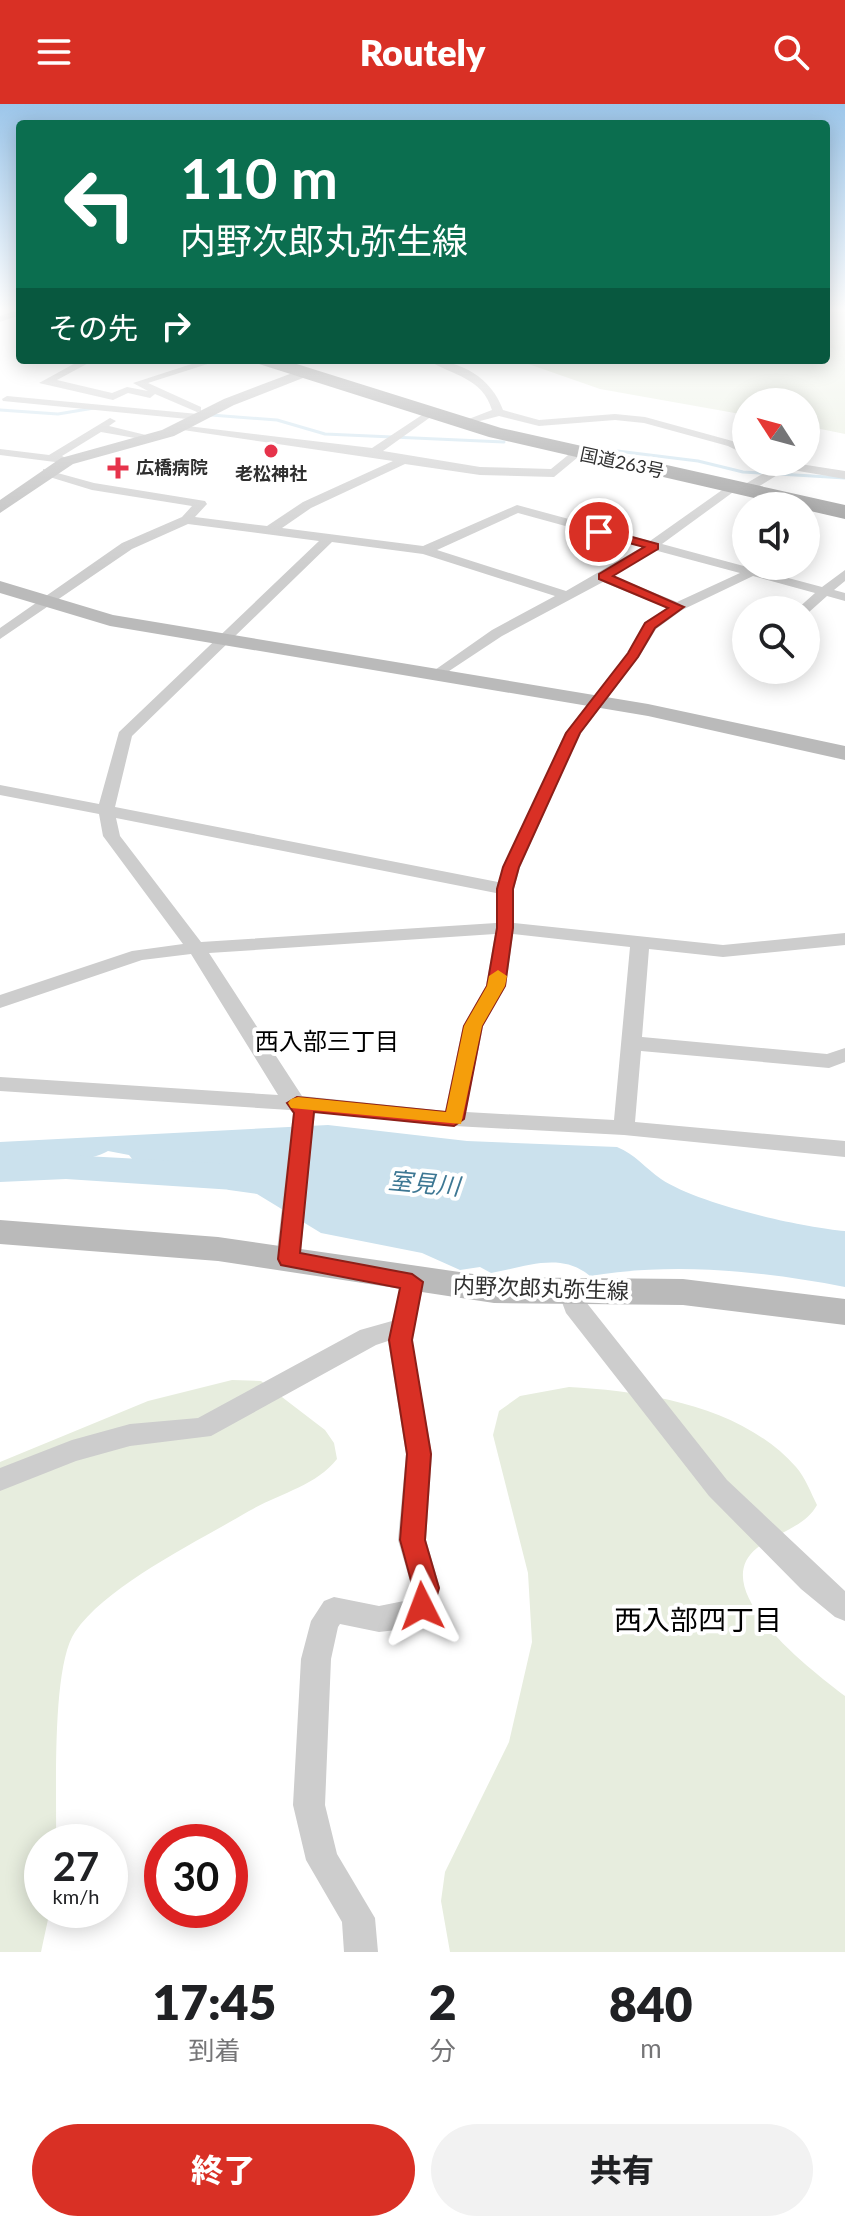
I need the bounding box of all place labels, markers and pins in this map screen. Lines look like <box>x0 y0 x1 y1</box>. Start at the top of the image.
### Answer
marker: 老松神社 <box>262 442 280 460</box>
place label: 広橋病院 <box>136 456 208 478</box>
marker: 広橋病院 <box>107 457 129 479</box>
place label: 老松神社 <box>235 462 307 484</box>
pin <box>565 498 633 566</box>

